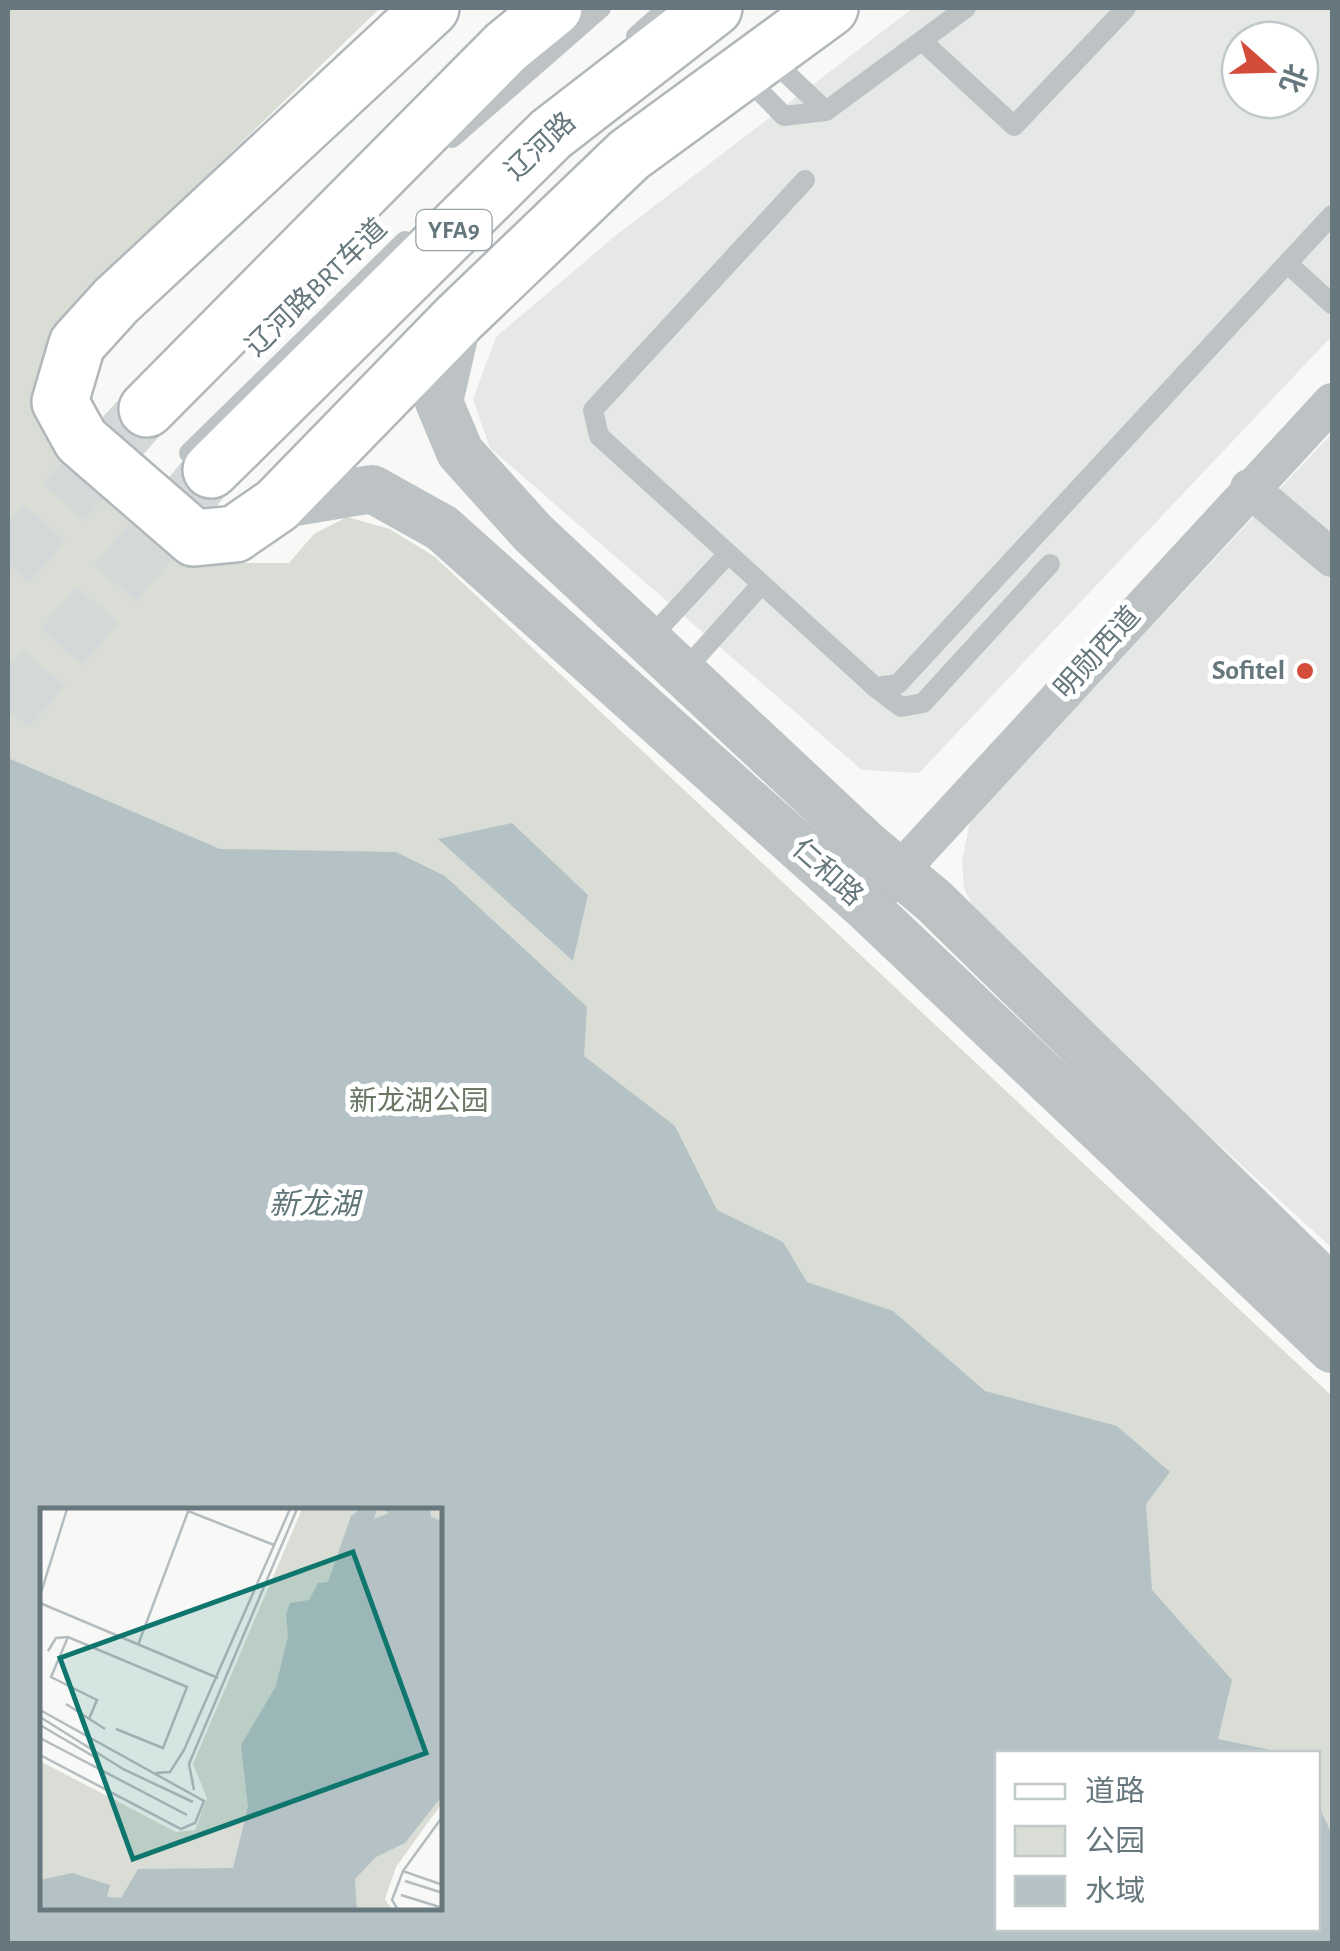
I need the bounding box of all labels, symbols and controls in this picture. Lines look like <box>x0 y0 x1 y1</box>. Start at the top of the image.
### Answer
north arrow <box>1220 20 1320 120</box>
text: 北 <box>1274 60 1311 97</box>
street label: 辽河路 <box>499 107 581 186</box>
road number: YFA9 <box>416 210 492 250</box>
street label: 辽河路BRT车道 <box>240 213 393 362</box>
street label: 明勋西道 <box>1049 601 1146 704</box>
place label: Sofitel <box>1212 657 1285 685</box>
marker: Sofitel <box>1294 660 1316 682</box>
street label: 仁和路 <box>786 833 869 912</box>
park label: 新龙湖公园 <box>349 1086 489 1116</box>
water label: 新龙湖 <box>269 1188 363 1220</box>
inset map <box>40 1508 442 1911</box>
legend <box>995 1751 1320 1931</box>
text: 道路 <box>1085 1775 1145 1807</box>
text: 公园 <box>1085 1826 1145 1857</box>
text: 水域 <box>1085 1875 1145 1907</box>

